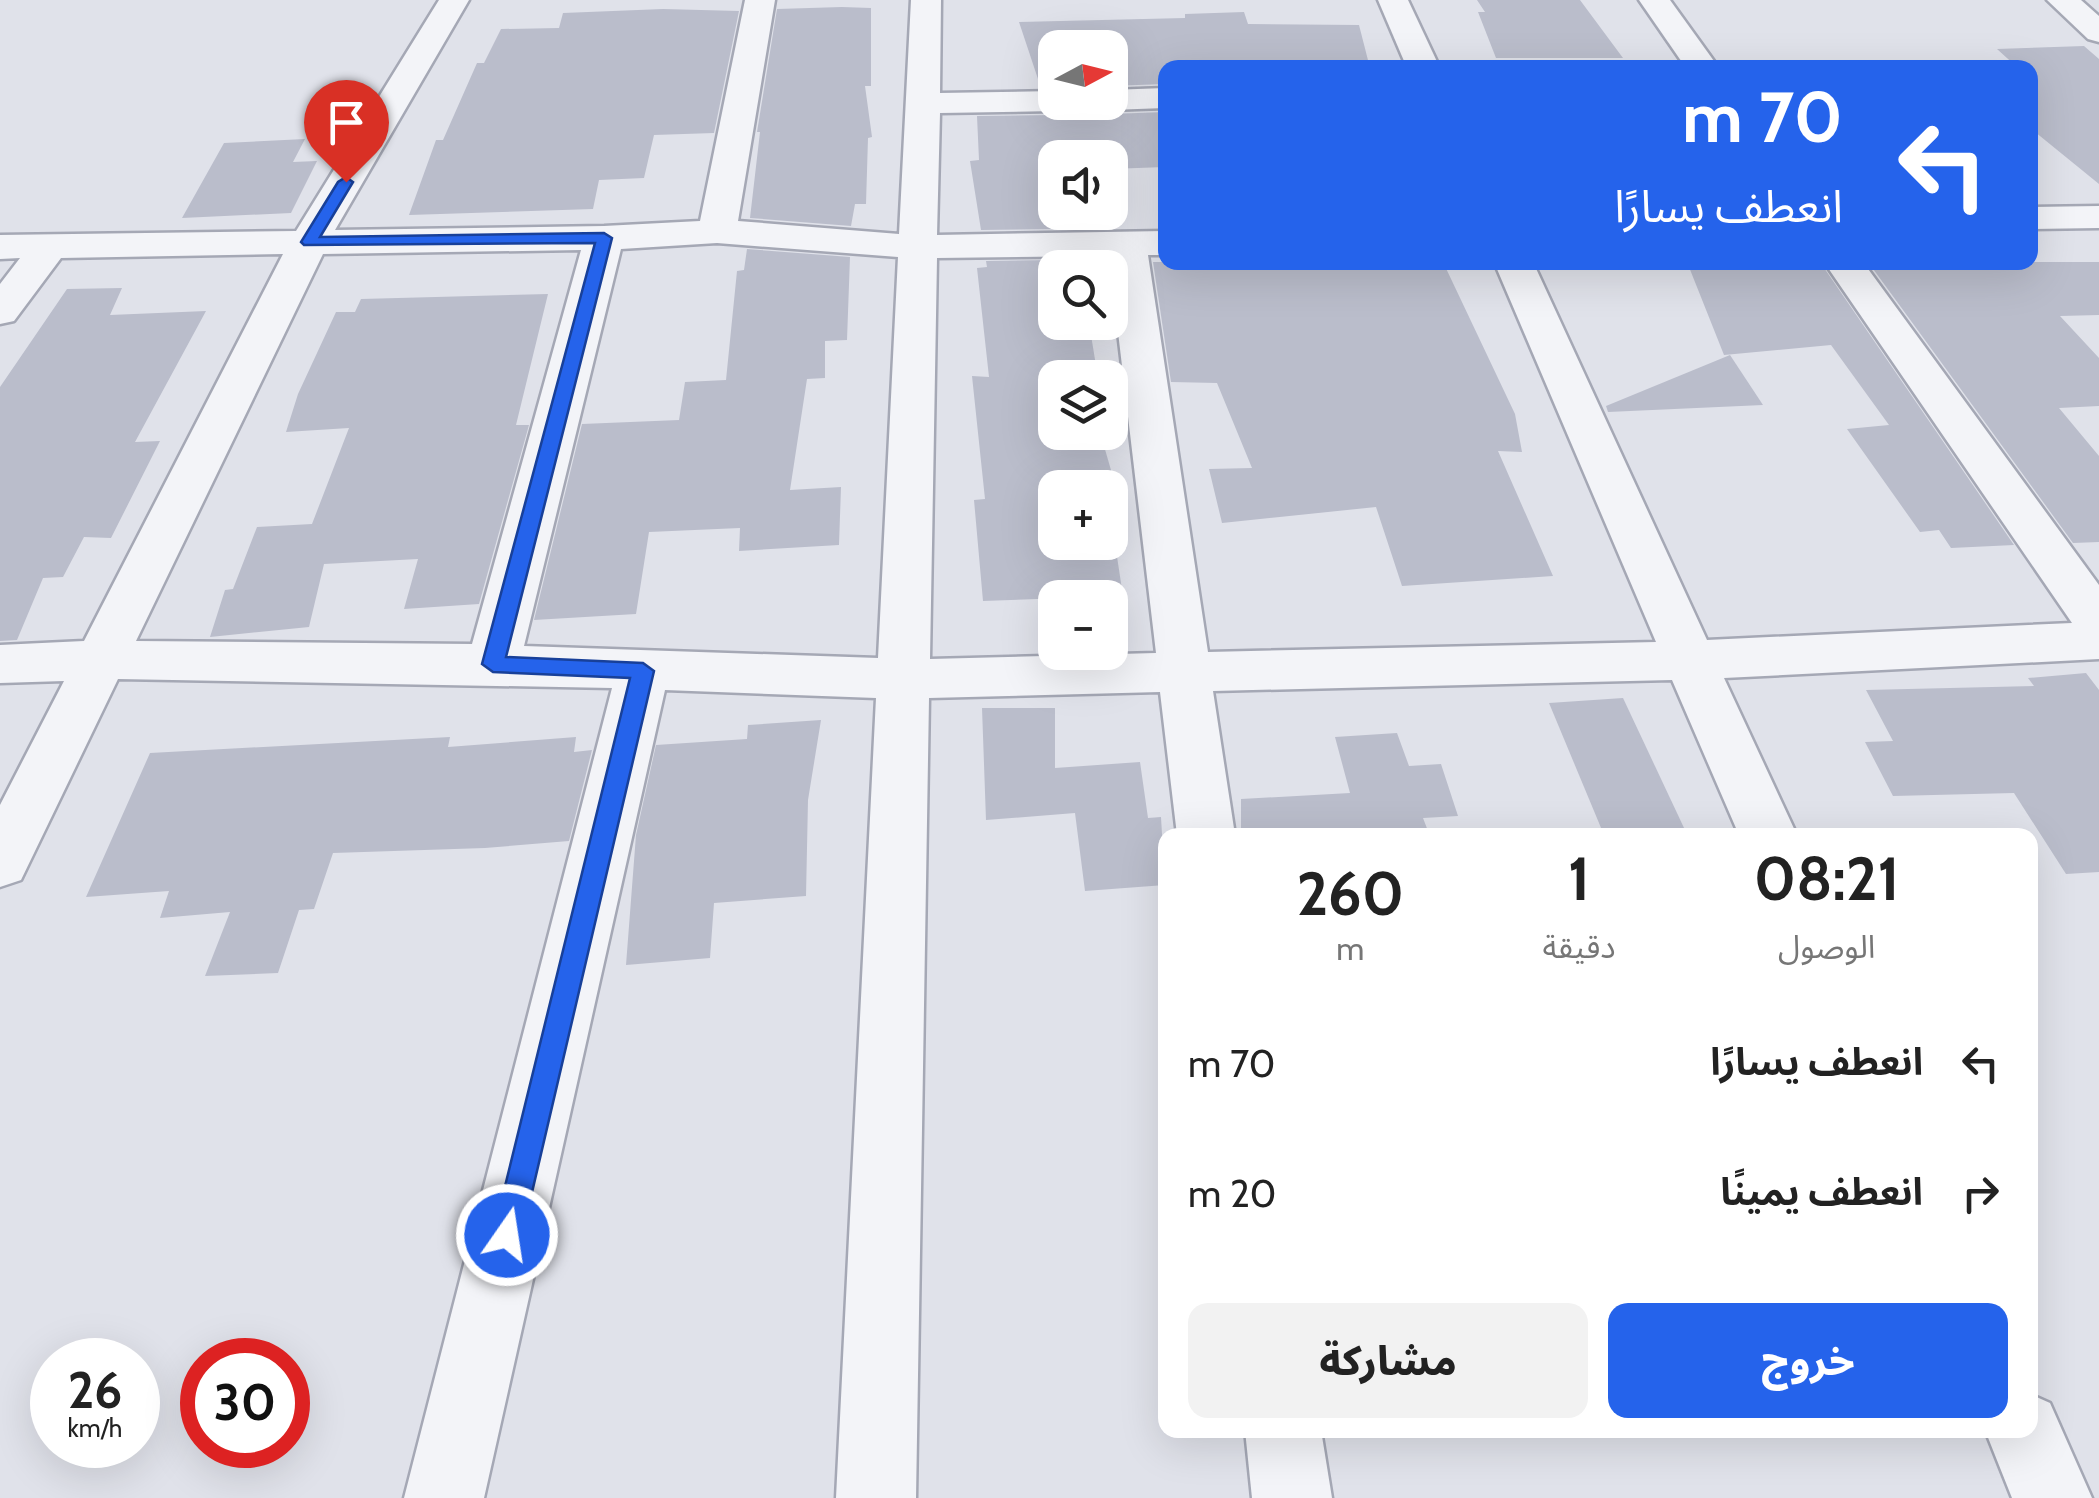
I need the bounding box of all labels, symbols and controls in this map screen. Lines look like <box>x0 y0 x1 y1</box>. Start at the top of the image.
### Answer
north arrow <box>1038 30 1128 120</box>
map controls <box>1038 30 1128 670</box>
text: 70 m <box>1682 74 1843 160</box>
pin <box>304 80 389 183</box>
icon: arrive <box>319 95 374 150</box>
icon: left <box>1878 100 2008 230</box>
button: sound <box>1038 140 1128 230</box>
text: انعطف يسارًا <box>1614 179 1843 233</box>
button: search <box>1038 250 1128 340</box>
button: layers <box>1038 360 1128 450</box>
button: + <box>1038 470 1128 560</box>
button: − <box>1038 580 1128 670</box>
text: 1 <box>1568 842 1590 915</box>
text: 08:21 <box>1754 842 1900 915</box>
text: 260 <box>1296 857 1404 930</box>
text: دقيقة <box>1543 927 1615 966</box>
text: الوصول <box>1778 927 1875 966</box>
text: m <box>1336 929 1364 968</box>
icon: left <box>1953 1036 2008 1091</box>
text: انعطف يسارًا <box>1710 1038 1923 1085</box>
text: 70 m <box>1188 1040 1275 1087</box>
icon: right <box>1953 1166 2008 1221</box>
text: انعطف يمينًا <box>1720 1168 1923 1215</box>
text: 20 m <box>1188 1170 1276 1217</box>
position arrow <box>455 1183 559 1287</box>
button: مشاركة <box>1188 1303 1588 1418</box>
button: خروج <box>1608 1303 2008 1418</box>
speed limit sign: 30 <box>180 1338 310 1468</box>
text: 26 <box>68 1360 122 1421</box>
text: km/h <box>68 1413 122 1443</box>

